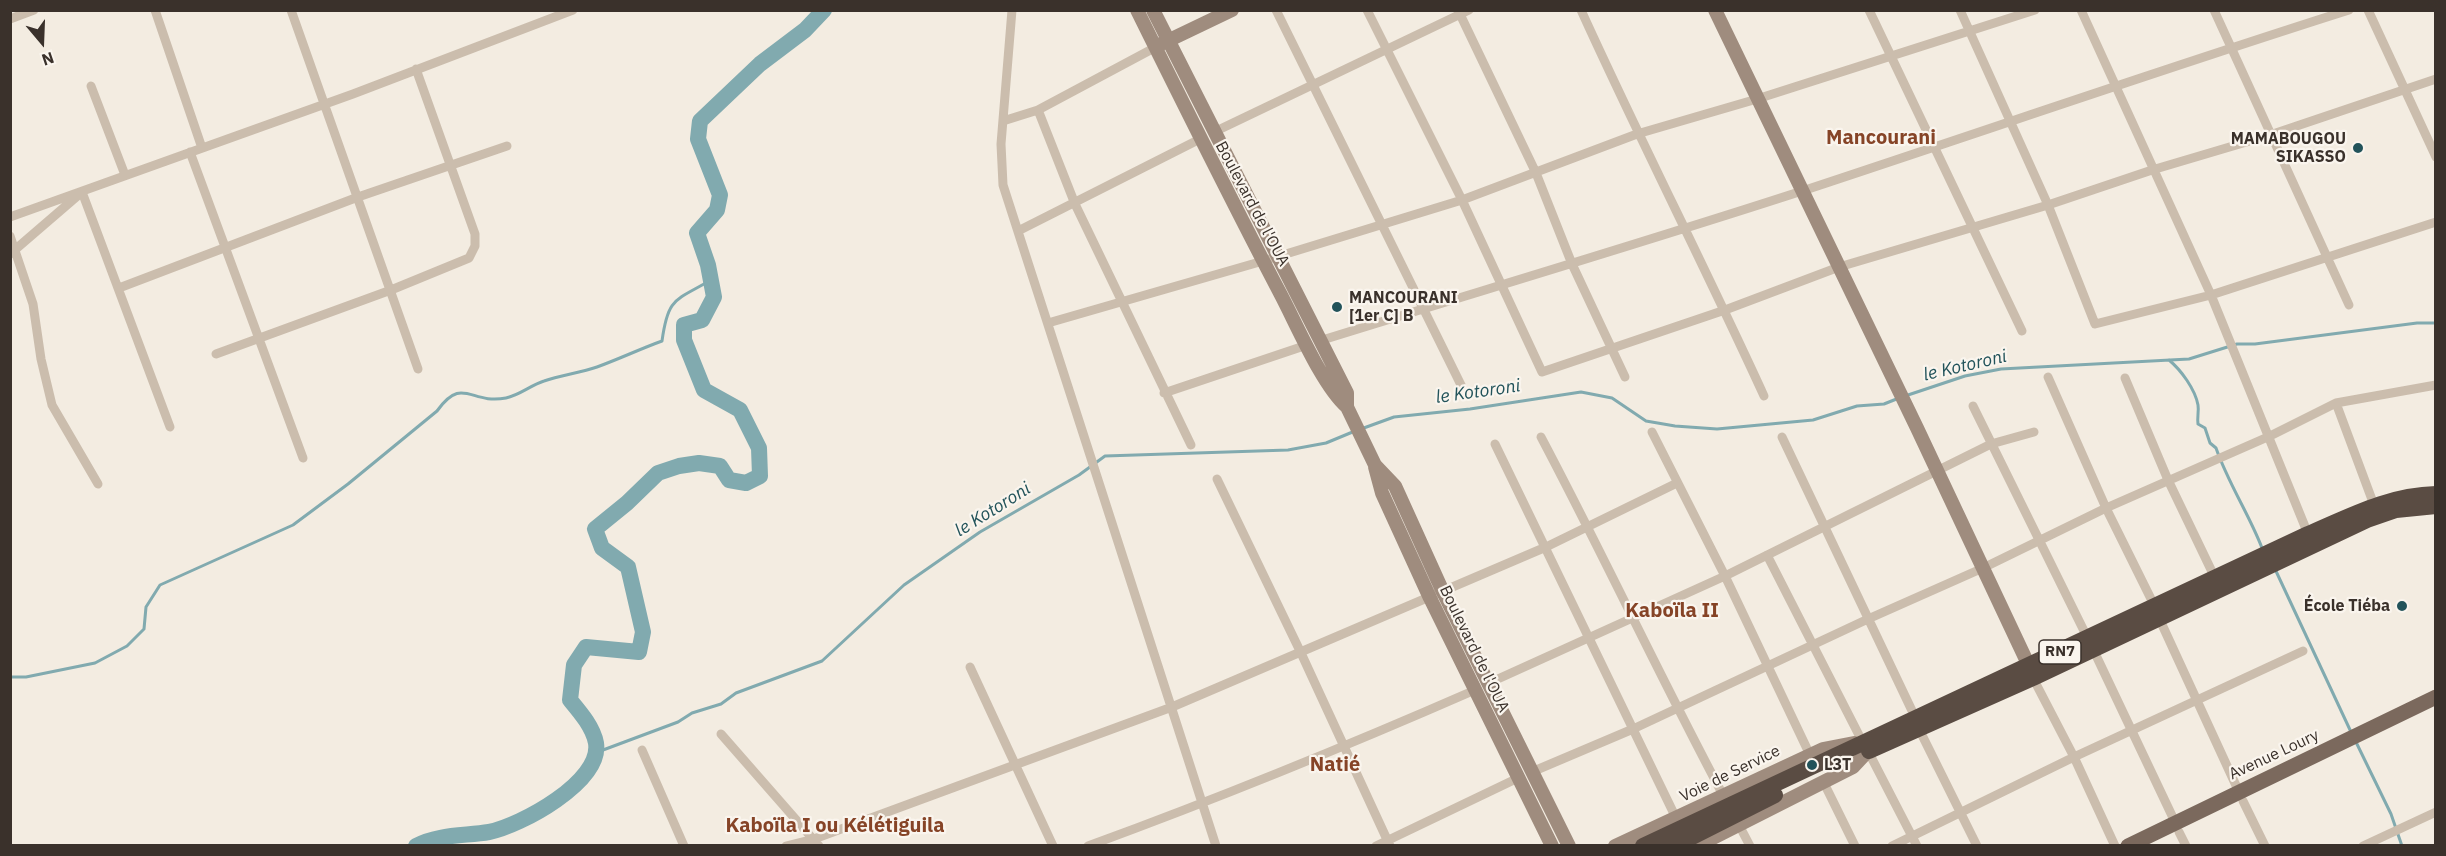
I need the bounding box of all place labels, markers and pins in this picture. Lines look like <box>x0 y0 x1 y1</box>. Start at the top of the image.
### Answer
place label: MAMABOUGOU SIKASSO <box>2231 129 2346 167</box>
marker: MAMABOUGOU SIKASSO <box>2351 141 2365 155</box>
place label: MANCOURANI [1er C] B <box>1349 288 1458 326</box>
marker: MANCOURANI [1er C] B <box>1330 300 1344 314</box>
place label: École Tiéba <box>2304 596 2390 616</box>
marker: École Tiéba <box>2395 599 2409 613</box>
place label: L3T <box>1824 755 1851 775</box>
marker: L3T <box>1805 758 1819 772</box>

